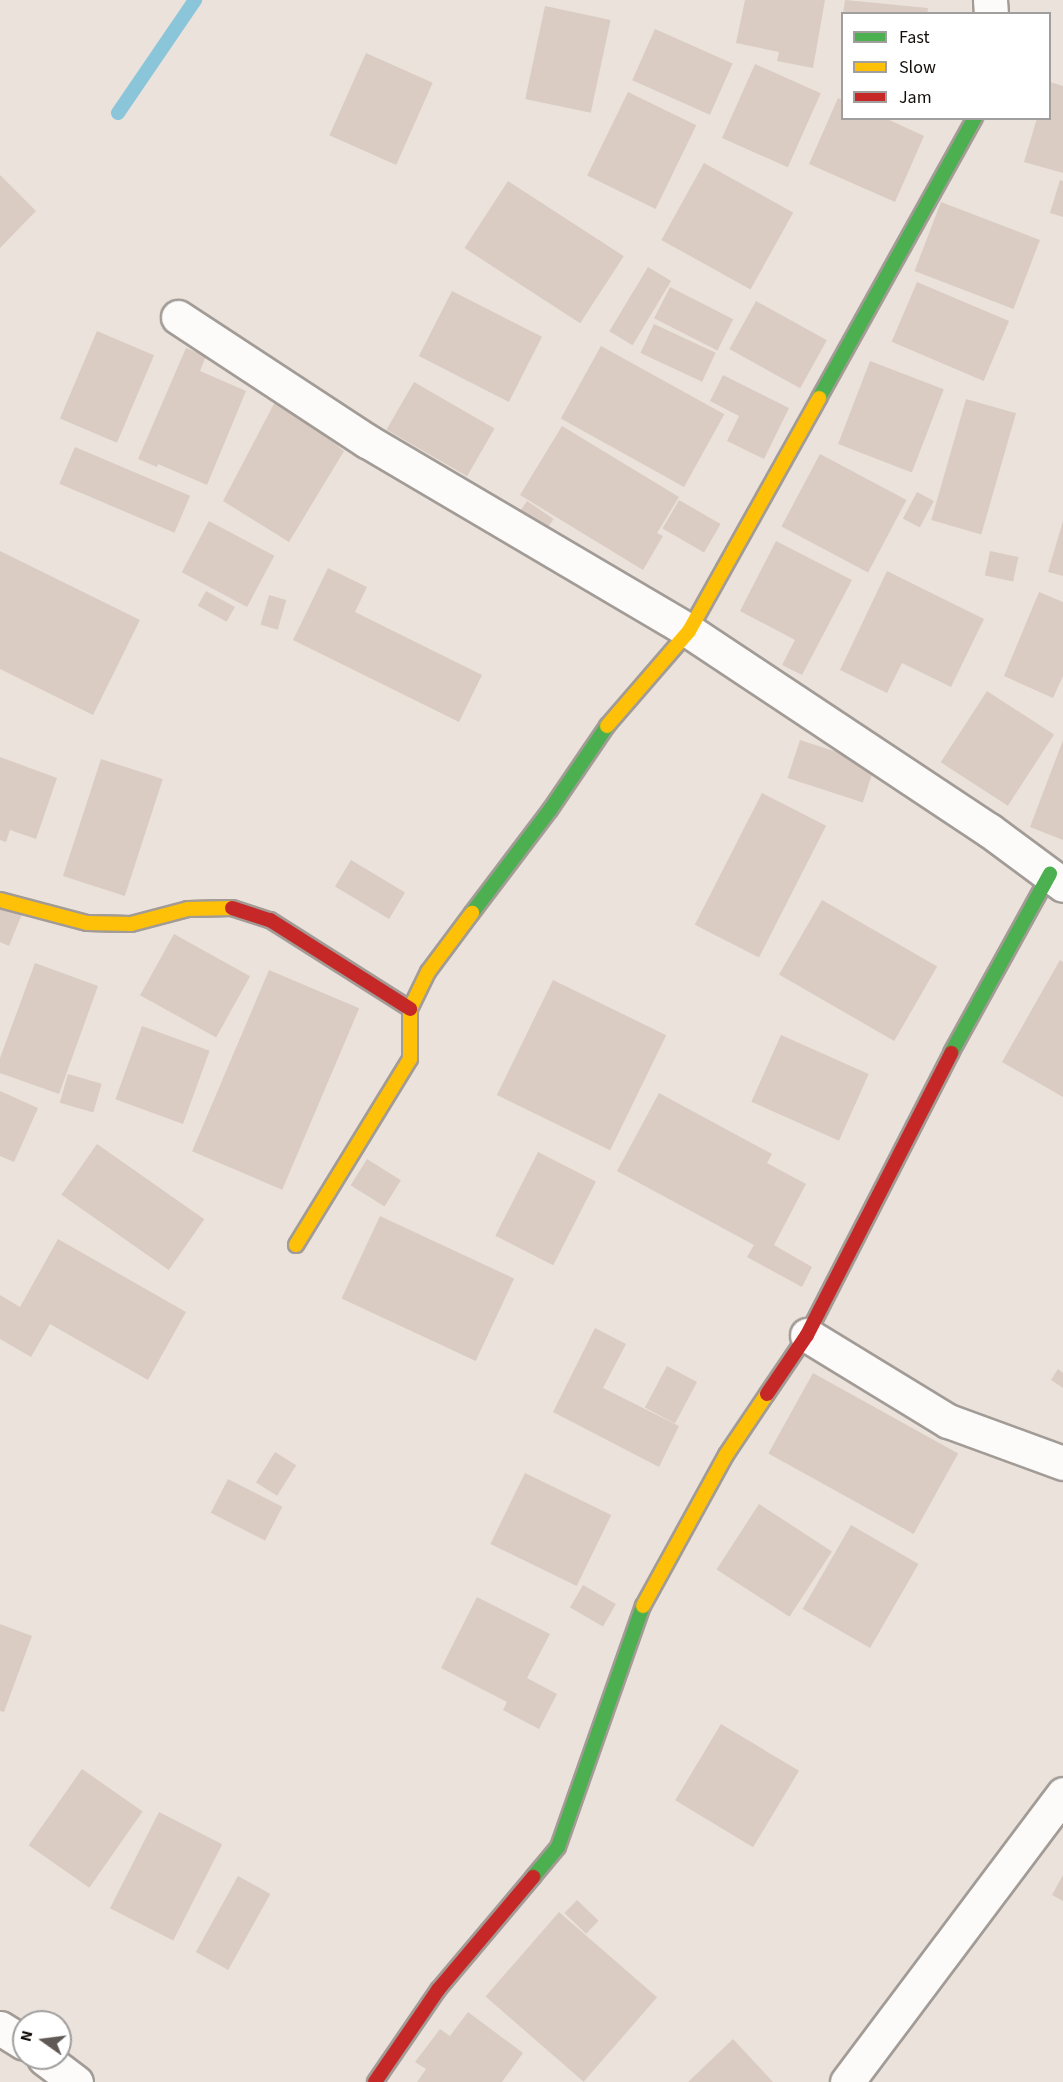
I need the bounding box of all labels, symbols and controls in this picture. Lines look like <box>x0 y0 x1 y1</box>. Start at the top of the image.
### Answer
legend <box>841 12 1051 120</box>
text: Fast <box>899 25 930 50</box>
text: Slow <box>899 55 936 80</box>
text: Jam <box>899 85 932 110</box>
north arrow <box>12 2010 72 2070</box>
text: N <box>15 2028 38 2044</box>

